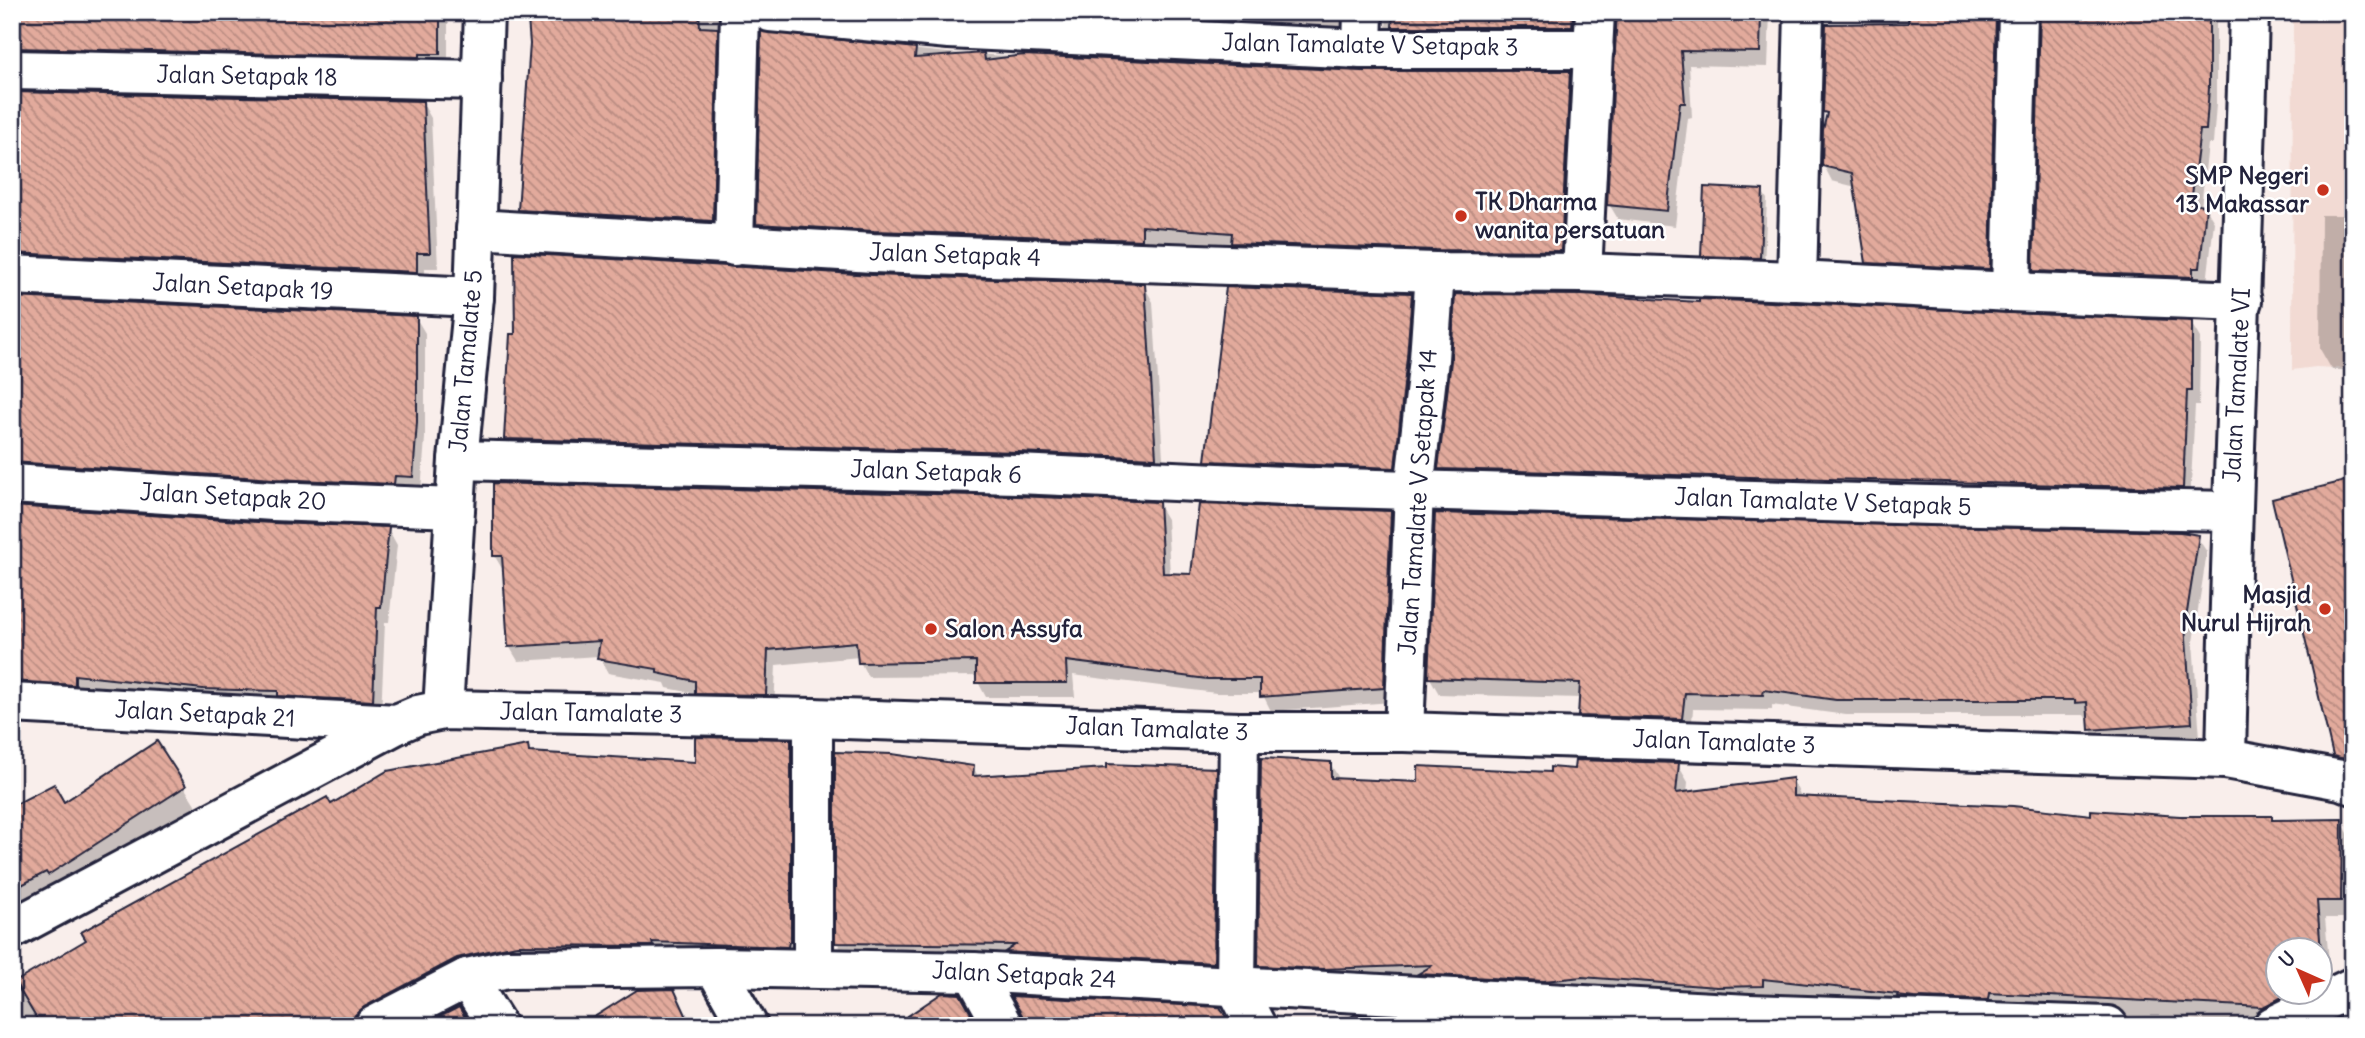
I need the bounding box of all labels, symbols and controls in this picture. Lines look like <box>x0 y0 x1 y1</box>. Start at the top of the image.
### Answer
street label: Jalan Tamalate V Setapak 3 <box>1221 26 1519 62</box>
street label: Jalan Setapak 18 <box>156 58 338 92</box>
place label: SMP Negeri 13 Makassar <box>2176 160 2309 218</box>
marker: SMP Negeri 13 Makassar <box>2315 182 2331 198</box>
place label: TK Dharma wanita persatuan <box>1475 186 1665 244</box>
marker: TK Dharma wanita persatuan <box>1453 208 1469 224</box>
street label: Jalan Setapak 4 <box>869 236 1041 272</box>
street label: Jalan Setapak 19 <box>152 266 334 306</box>
street label: Jalan Tamalate 5 <box>442 268 488 454</box>
street label: Jalan Tamalate VI <box>2216 287 2256 483</box>
street label: Jalan Tamalate V Setapak 14 <box>1391 348 1443 656</box>
street label: Jalan Setapak 6 <box>850 453 1022 489</box>
street label: Jalan Setapak 20 <box>139 476 327 516</box>
street label: Jalan Tamalate V Setapak 5 <box>1674 481 1972 521</box>
place label: Masjid Nurul Hijrah <box>2181 579 2311 637</box>
marker: Masjid Nurul Hijrah <box>2317 601 2333 617</box>
place label: Salon Assyfa <box>945 613 1083 643</box>
marker: Salon Assyfa <box>923 621 939 637</box>
street label: Jalan Setapak 21 <box>114 693 296 733</box>
street label: Jalan Tamalate 3 <box>499 695 683 729</box>
street label: Jalan Tamalate 3 <box>1065 710 1249 746</box>
street label: Jalan Tamalate 3 <box>1632 723 1816 759</box>
north arrow <box>2264 936 2334 1006</box>
text: U <box>2274 946 2300 972</box>
street label: Jalan Setapak 24 <box>931 954 1117 994</box>

